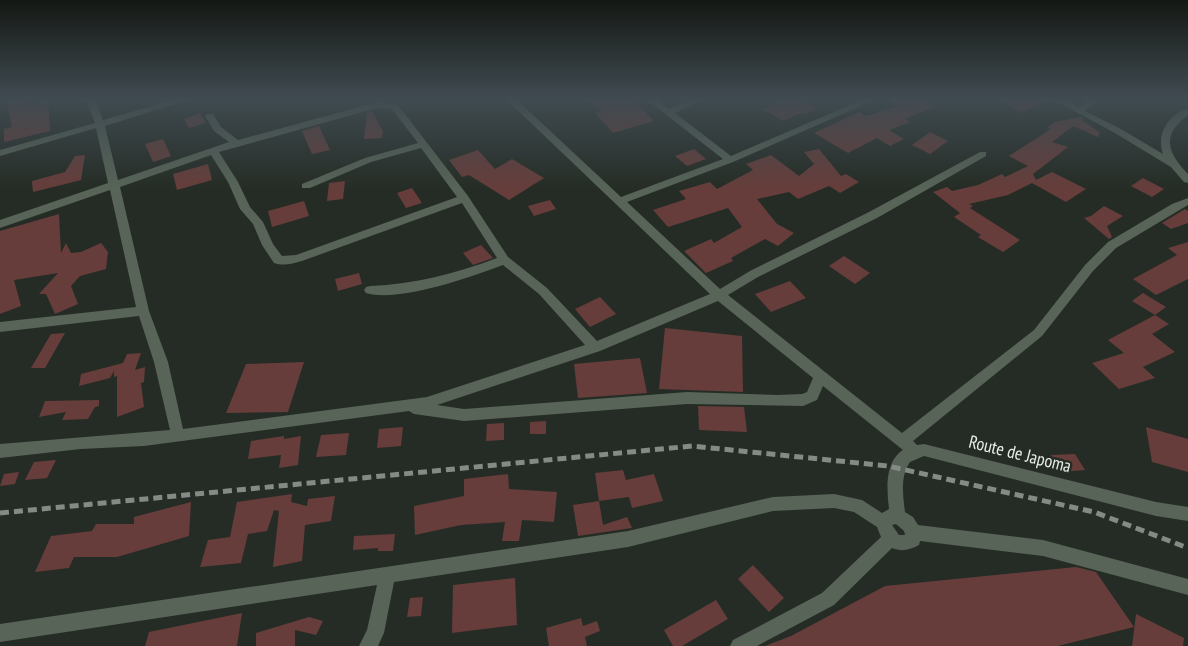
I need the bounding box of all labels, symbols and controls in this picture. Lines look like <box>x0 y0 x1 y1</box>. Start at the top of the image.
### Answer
street label: Route de Japoma <box>967 430 1074 477</box>

